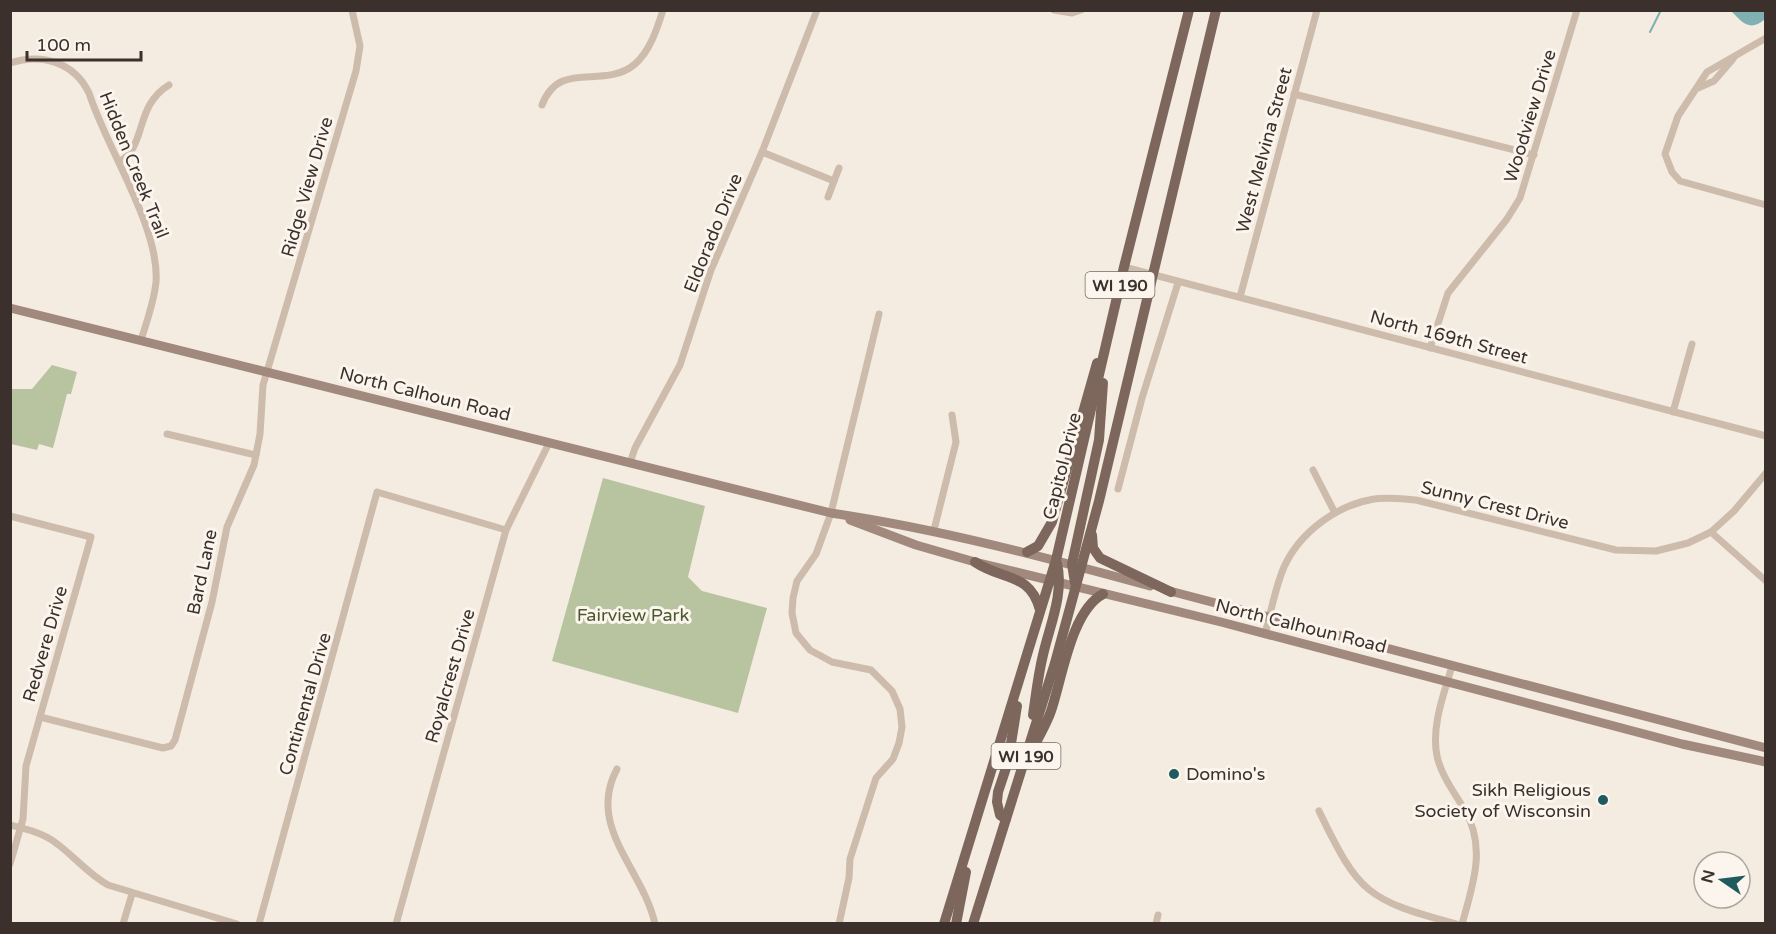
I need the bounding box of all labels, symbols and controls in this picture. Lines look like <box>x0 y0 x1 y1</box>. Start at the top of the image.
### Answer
scale bar <box>27 24 141 62</box>
text: 100 m <box>36 34 91 56</box>
street label: Woodview Drive <box>1499 47 1561 185</box>
street label: West Melvina Street <box>1231 65 1297 235</box>
street label: Hidden Creek Trail <box>95 88 173 242</box>
street label: Ridge View Drive <box>276 114 338 260</box>
street label: Eldorado Drive <box>679 170 747 296</box>
road number: WI 190 <box>1086 272 1154 298</box>
street label: North 169th Street <box>1368 305 1530 369</box>
street label: North Calhoun Road <box>337 362 513 426</box>
street label: Capitol Drive <box>1038 410 1086 522</box>
street label: Sunny Crest Drive <box>1419 476 1571 534</box>
street label: Bard Lane <box>182 527 222 617</box>
street label: Redvere Drive <box>18 583 72 705</box>
street label: North Calhoun Road <box>1213 594 1389 658</box>
park label: Fairview Park <box>577 604 689 626</box>
street label: Royalcrest Drive <box>420 606 480 746</box>
street label: Continental Drive <box>274 630 336 778</box>
road number: WI 190 <box>992 743 1060 769</box>
place label: Domino's <box>1186 763 1265 785</box>
marker: Domino's <box>1167 767 1181 781</box>
place label: Sikh Religious Society of Wisconsin <box>1415 779 1591 822</box>
marker: Sikh Religious Society of Wisconsin <box>1596 793 1610 807</box>
north arrow <box>1692 850 1752 910</box>
text: N <box>1697 868 1720 885</box>

